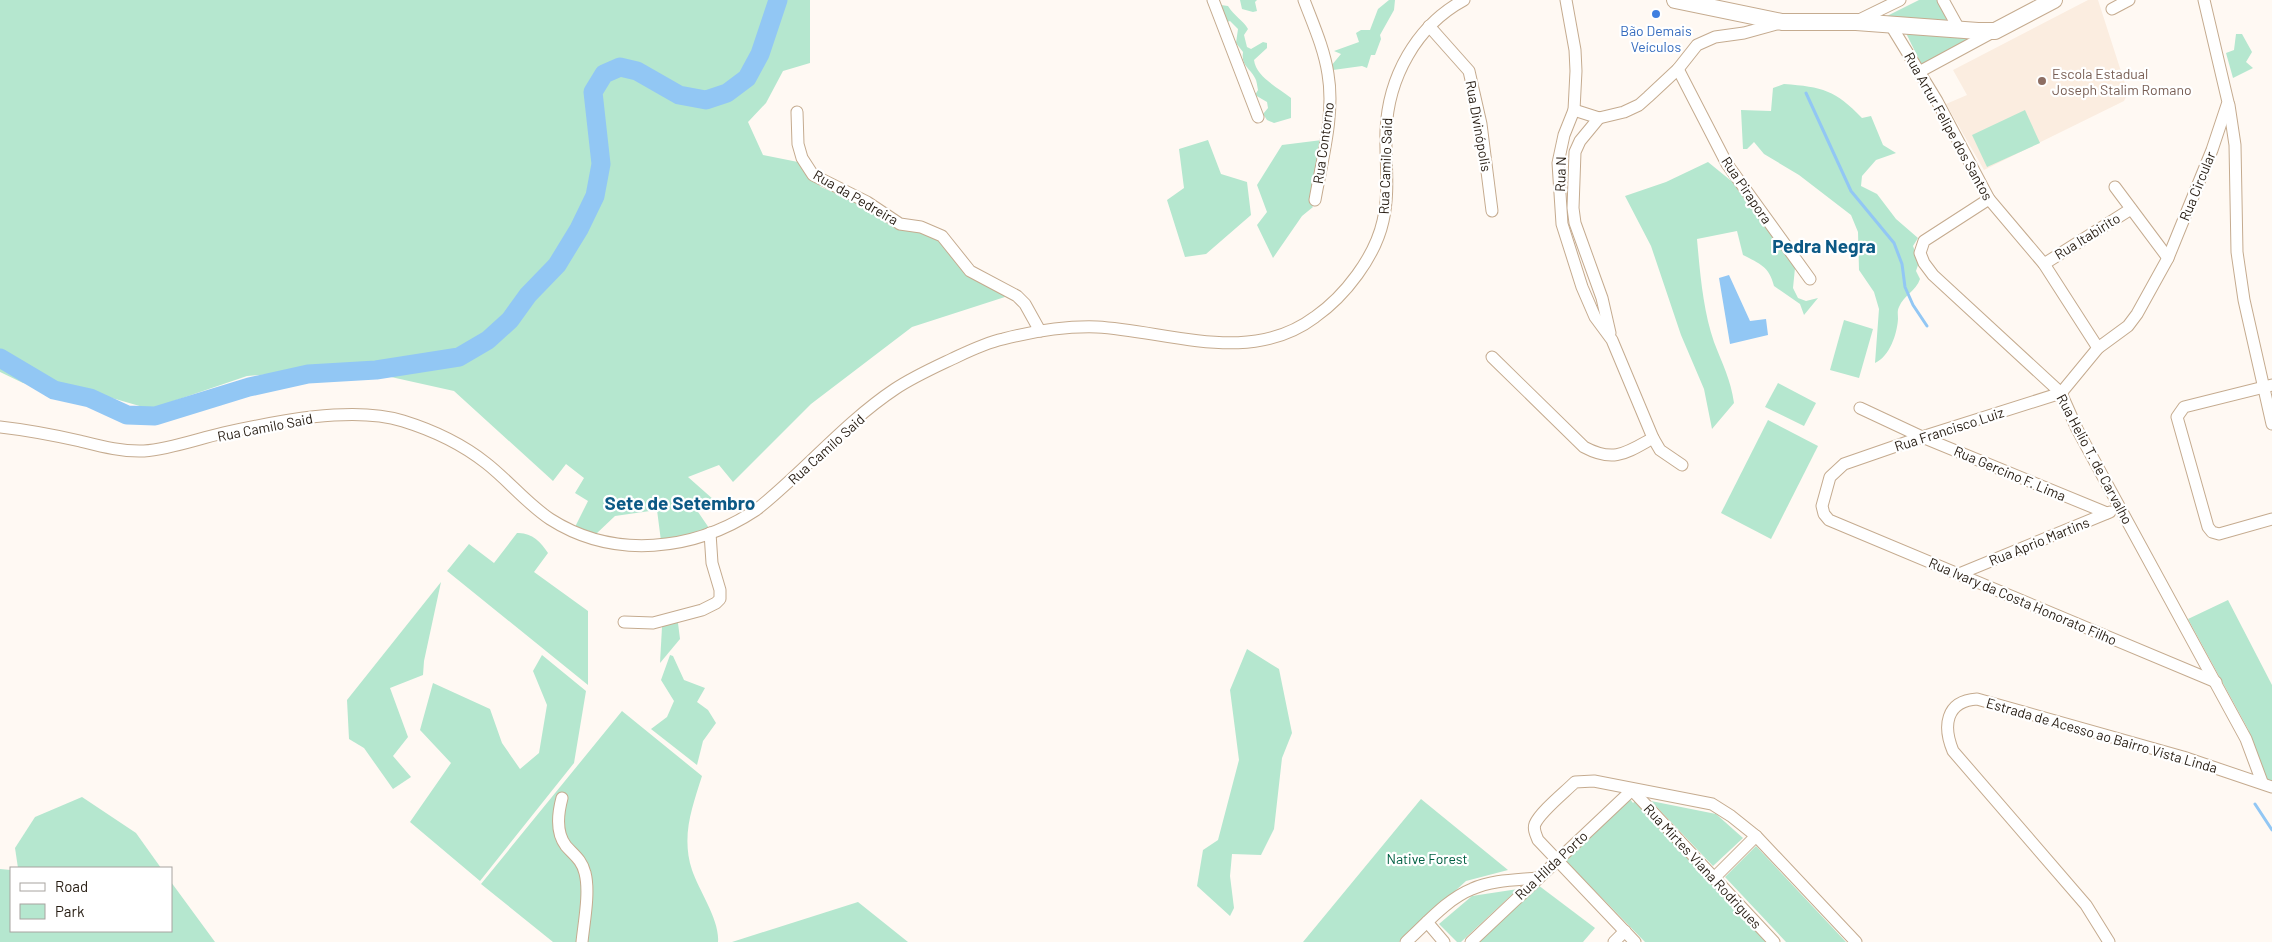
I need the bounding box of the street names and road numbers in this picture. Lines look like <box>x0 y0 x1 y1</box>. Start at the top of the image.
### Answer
street label: Rua Artur Felipe dos Santos <box>1901 49 1997 203</box>
street label: Rua Divinópolis <box>1463 79 1495 173</box>
street label: Rua Contorno <box>1309 101 1337 185</box>
street label: Rua Camilo Said <box>1375 117 1395 215</box>
street label: Rua Circular <box>2175 149 2219 223</box>
street label: Rua Pirapora <box>1718 153 1776 227</box>
street label: Rua N <box>1551 156 1569 192</box>
street label: Rua da Pedreira <box>811 166 901 228</box>
street label: Rua Itabirito <box>2051 209 2123 263</box>
street label: Rua Helio T. de Carvalho <box>2053 391 2137 527</box>
street label: Rua Francisco Luiz <box>1892 403 2006 455</box>
street label: Rua Camilo Said <box>216 409 314 445</box>
street label: Rua Camilo Said <box>784 410 868 488</box>
street label: Rua Gercino F. Lima <box>1952 442 2068 504</box>
street label: Rua Aprio Martins <box>1986 513 2092 569</box>
street label: Rua Ivary da Costa Honorato Filho <box>1926 554 2120 648</box>
street label: Estrada de Acesso ao Bairro Vista Linda <box>1985 694 2219 776</box>
street label: Rua Mirtes Viana Rodrigues <box>1641 800 1766 932</box>
street label: Rua Hilda Porto <box>1511 827 1591 903</box>

